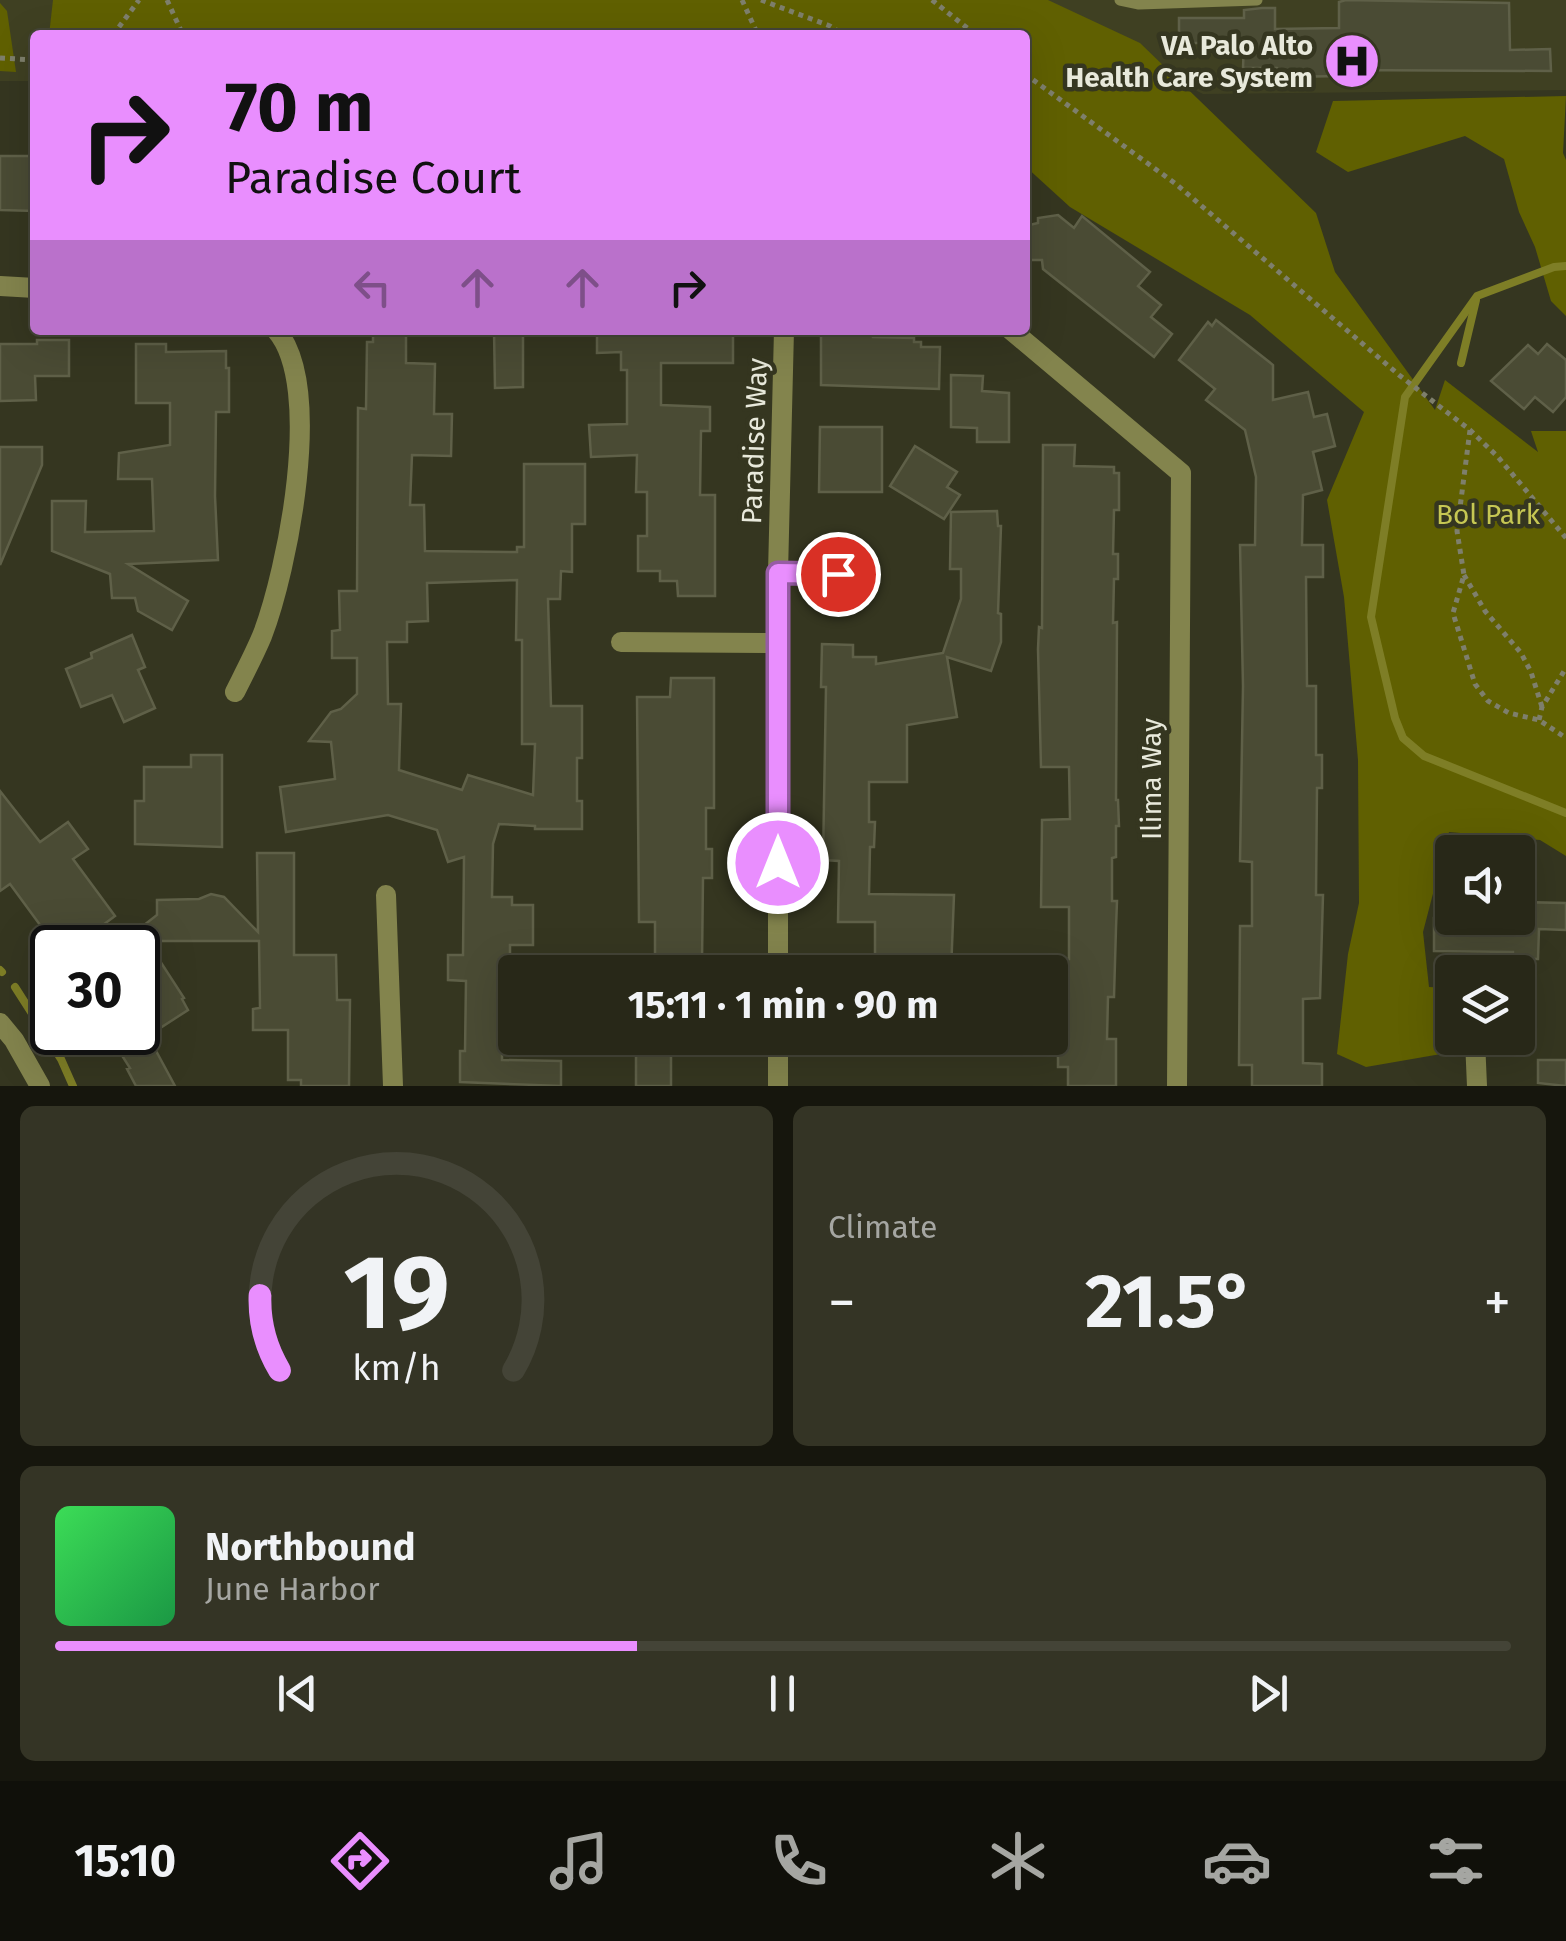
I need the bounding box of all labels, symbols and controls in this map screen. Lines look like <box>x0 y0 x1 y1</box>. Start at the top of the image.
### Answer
place label: VA Palo Alto Health Care System <box>1066 29 1313 94</box>
hospital icon: VA Palo Alto Health Care System <box>1322 31 1382 91</box>
text: 70 m <box>225 66 374 150</box>
icon: right <box>60 70 190 200</box>
text: Paradise Court <box>225 151 521 205</box>
icon: left <box>345 260 400 315</box>
icon: ahead <box>450 260 505 315</box>
icon: ahead <box>555 260 610 315</box>
icon: right <box>660 260 715 315</box>
street label: Paradise Way <box>735 357 774 525</box>
park label: Bol Park <box>1436 498 1541 531</box>
pin <box>796 532 881 617</box>
icon: arrive <box>811 547 866 602</box>
street label: Ilima Way <box>1135 718 1168 840</box>
position arrow <box>726 811 830 915</box>
map controls <box>1435 835 1535 1055</box>
button: sound <box>1435 835 1535 935</box>
speed limit sign: 30 <box>30 925 160 1055</box>
button: layers <box>1435 955 1535 1055</box>
text: 15:11 · 1 min · 90 m <box>628 982 938 1028</box>
text: Climate <box>828 1208 937 1246</box>
text: 19 <box>343 1231 450 1356</box>
text: 21.5° <box>1085 1257 1254 1347</box>
text: − <box>828 1270 856 1336</box>
text: + <box>1484 1270 1511 1336</box>
text: km/h <box>352 1347 441 1389</box>
text: Northbound <box>205 1524 416 1570</box>
text: June Harbor <box>205 1570 380 1608</box>
icon: previous <box>270 1666 325 1721</box>
icon: pause <box>755 1666 810 1721</box>
icon: next <box>1241 1666 1296 1721</box>
icon: directions <box>325 1826 395 1896</box>
icon: music <box>544 1826 614 1896</box>
icon: phone <box>764 1826 834 1896</box>
icon: climate <box>983 1826 1053 1896</box>
icon: car <box>1202 1826 1272 1896</box>
icon: filters <box>1421 1826 1491 1896</box>
text: 15:10 <box>75 1834 176 1888</box>

